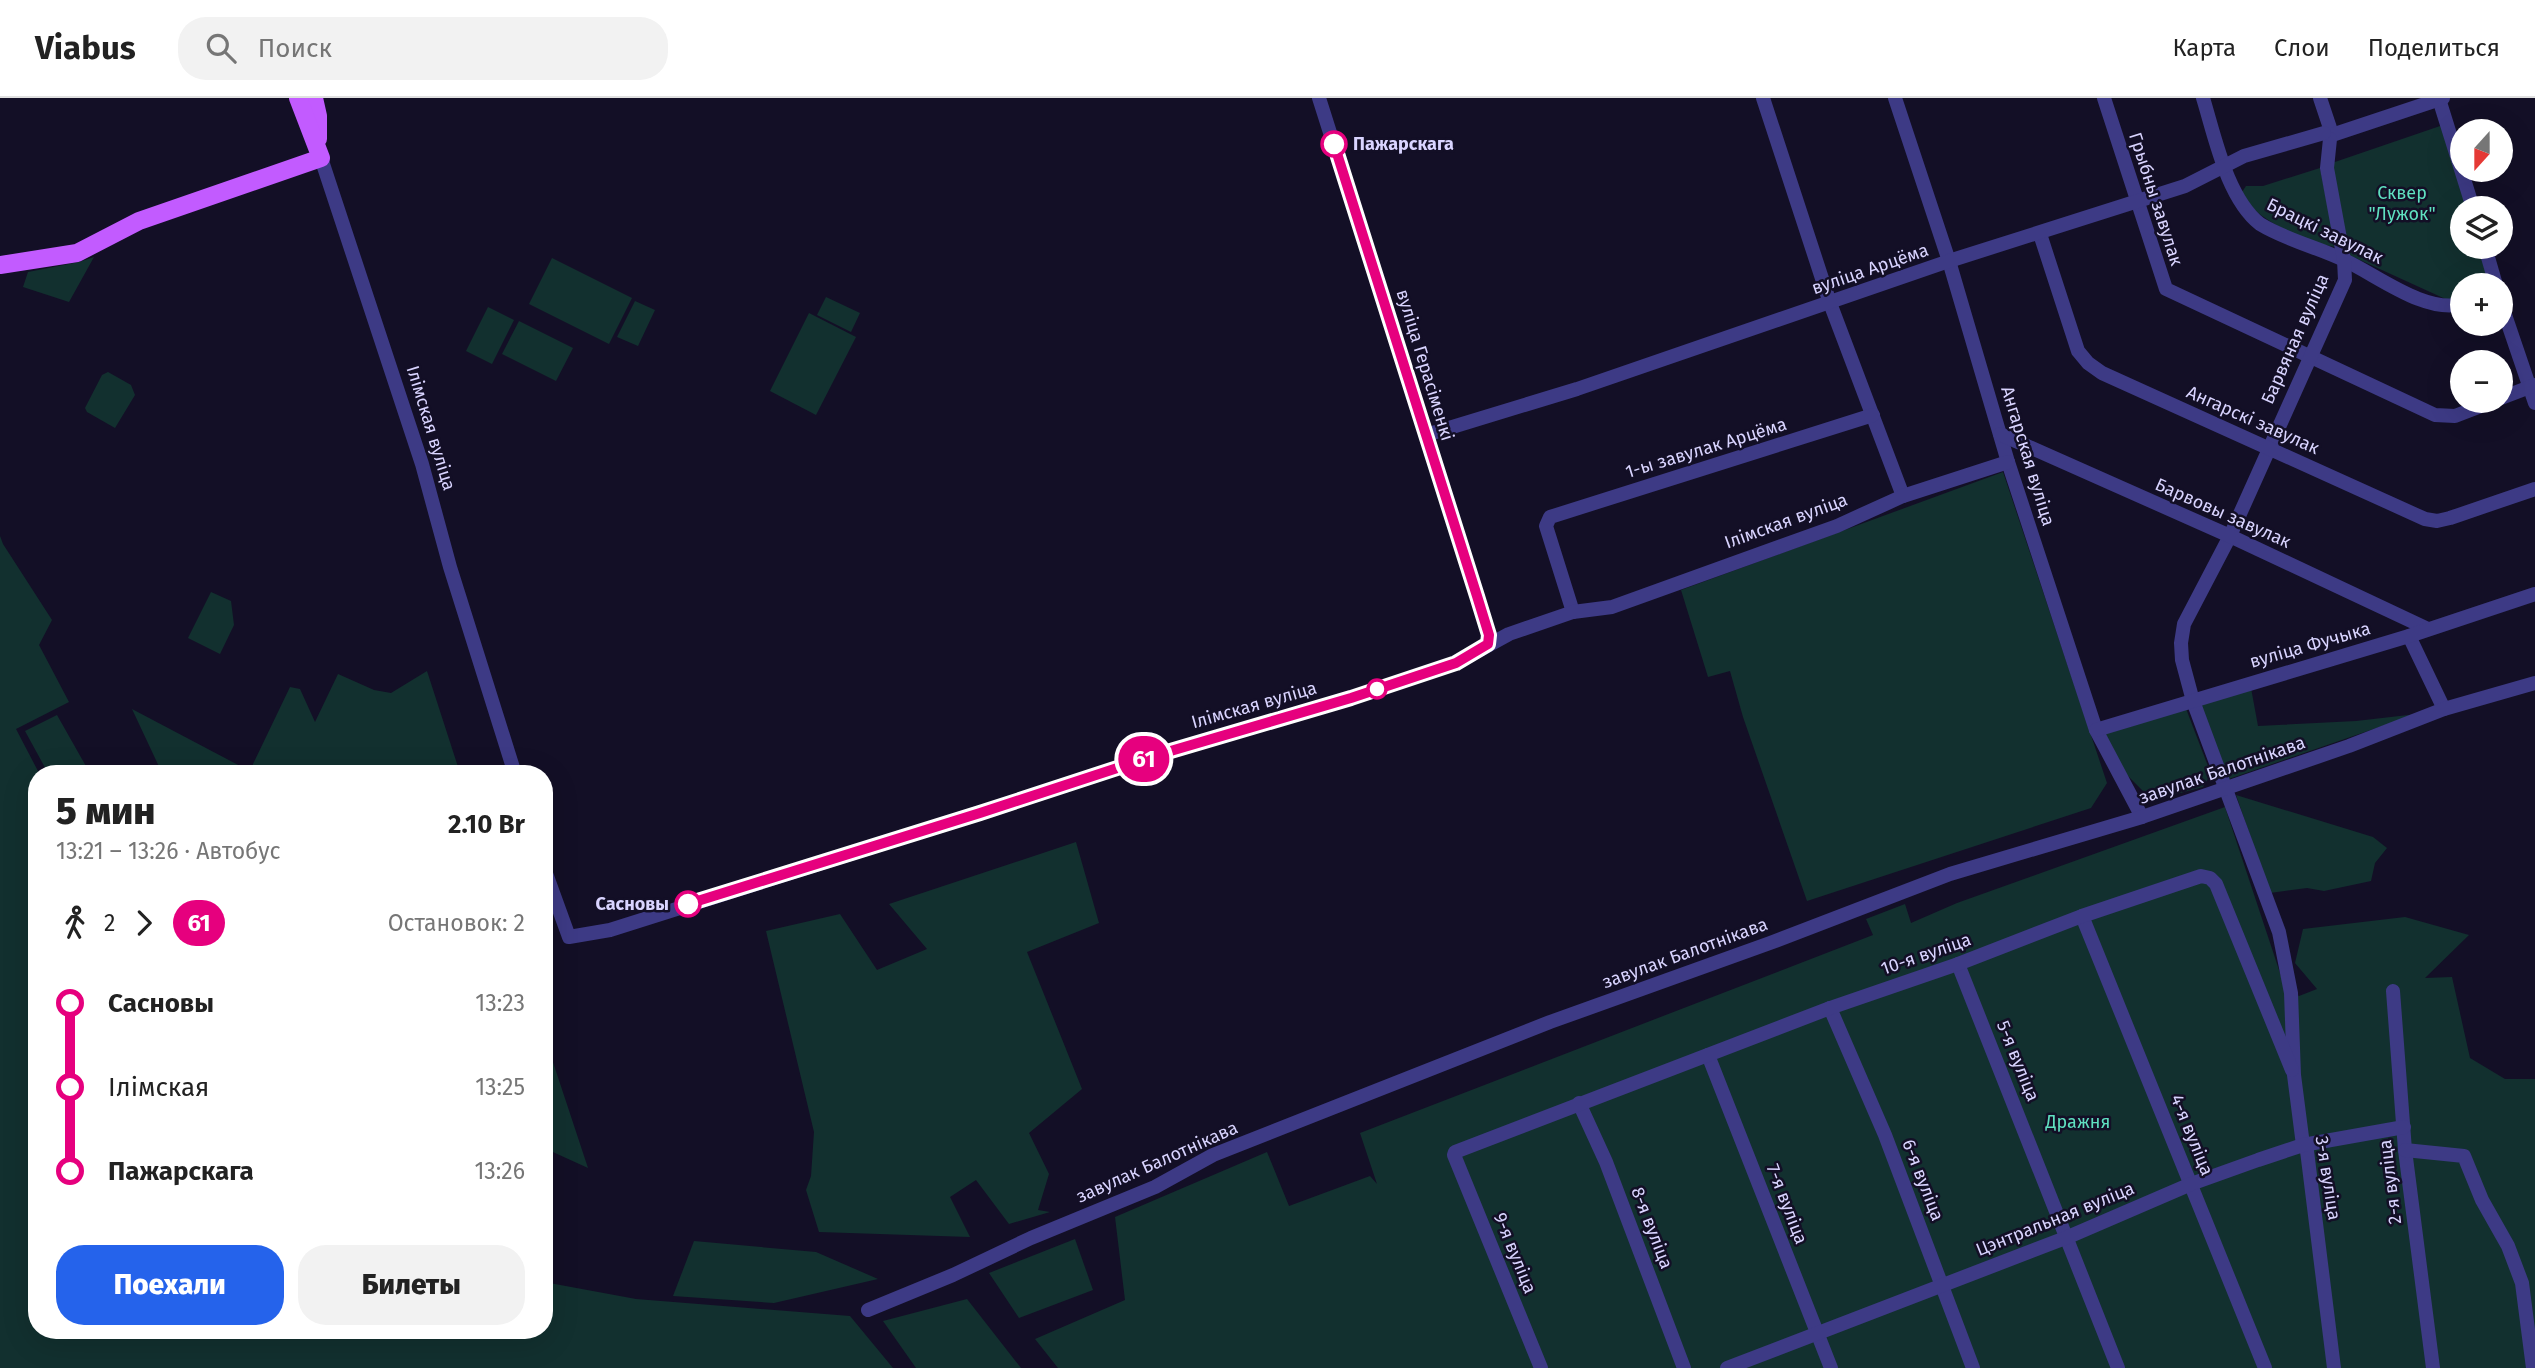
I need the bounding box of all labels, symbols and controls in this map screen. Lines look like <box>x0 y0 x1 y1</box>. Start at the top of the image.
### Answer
search box <box>178 17 668 80</box>
text: Viabus <box>35 28 136 68</box>
icon: search <box>202 29 240 67</box>
text: Поиск <box>258 33 332 64</box>
text: Карта <box>2172 34 2236 62</box>
text: Слои <box>2274 34 2330 62</box>
text: Поделиться <box>2368 34 2500 62</box>
north arrow <box>2450 119 2513 182</box>
map controls <box>2450 119 2513 413</box>
street label: Грыбны завулак <box>2124 130 2188 269</box>
marker: Пажарскага <box>1321 131 1347 157</box>
place label: Пажарскага <box>1353 133 1454 155</box>
park label: Сквер "Лужок" <box>2368 182 2436 225</box>
street label: Брацкі завулак <box>2263 193 2388 269</box>
button: layers <box>2450 196 2513 259</box>
street label: вуліца Арцёма <box>1809 239 1931 299</box>
street label: Барвяная вуліца <box>2256 270 2334 408</box>
button: + <box>2450 273 2513 336</box>
street label: вуліца Герасіменкі <box>1391 287 1459 443</box>
button: − <box>2450 350 2513 413</box>
street label: Ілімская вуліца <box>402 363 460 493</box>
street label: Ангарскі завулак <box>2183 381 2323 459</box>
street label: Ангарская вуліца <box>1996 383 2060 529</box>
street label: 1-ы завулак Арцёма <box>1623 413 1789 483</box>
street label: Барвовы завулак <box>2152 473 2295 553</box>
street label: Ілімская вуліца <box>1721 489 1851 553</box>
street label: вуліца Фучыка <box>2247 617 2373 673</box>
street label: Ілімская вуліца <box>1189 677 1319 733</box>
unlabelled marker <box>1367 679 1387 699</box>
street label: завулак Балотнікава <box>2136 731 2308 809</box>
line badge: 61 <box>1112 736 1176 782</box>
text: 61 <box>1132 745 1156 773</box>
text: 5 мин <box>56 788 155 834</box>
text: 2.10 Br <box>448 809 525 840</box>
text: 13:21 – 13:26 · Автобус <box>56 837 281 865</box>
marker: Сасновы <box>675 891 701 917</box>
place label: Сасновы <box>596 893 669 915</box>
icon: walk <box>56 904 94 942</box>
icon: forward <box>125 904 163 942</box>
text: 2 <box>104 909 115 937</box>
text: 61 <box>187 909 211 937</box>
text: Остановок: 2 <box>388 909 525 937</box>
street label: завулак Балотнікава <box>1599 913 1771 993</box>
street label: 10-я вуліца <box>1878 928 1974 980</box>
text: Сасновы <box>108 988 214 1019</box>
text: 13:23 <box>475 989 525 1017</box>
street label: 5-я вуліца <box>1992 1017 2044 1105</box>
text: Ілімская <box>108 1072 209 1103</box>
text: 13:25 <box>475 1073 525 1101</box>
street label: 4-я вуліца <box>2166 1091 2218 1179</box>
park label: Дражня <box>2045 1111 2110 1133</box>
street label: завулак Балотнікава <box>1073 1116 1241 1208</box>
street label: 3-я вуліца <box>2310 1134 2346 1222</box>
street label: 6-я вуліца <box>1897 1136 1949 1224</box>
street label: 2-я вуліца <box>2374 1139 2406 1225</box>
text: Пажарскага <box>108 1156 254 1187</box>
text: 13:26 <box>474 1157 525 1185</box>
street label: 7-я вуліца <box>1762 1161 1812 1247</box>
street label: Цэнтральная вуліца <box>1973 1177 2137 1261</box>
street label: 8-я вуліца <box>1626 1184 1678 1272</box>
street label: 9-я вуліца <box>1489 1209 1541 1297</box>
button: Поехали <box>56 1245 284 1325</box>
button: Билеты <box>298 1245 525 1325</box>

